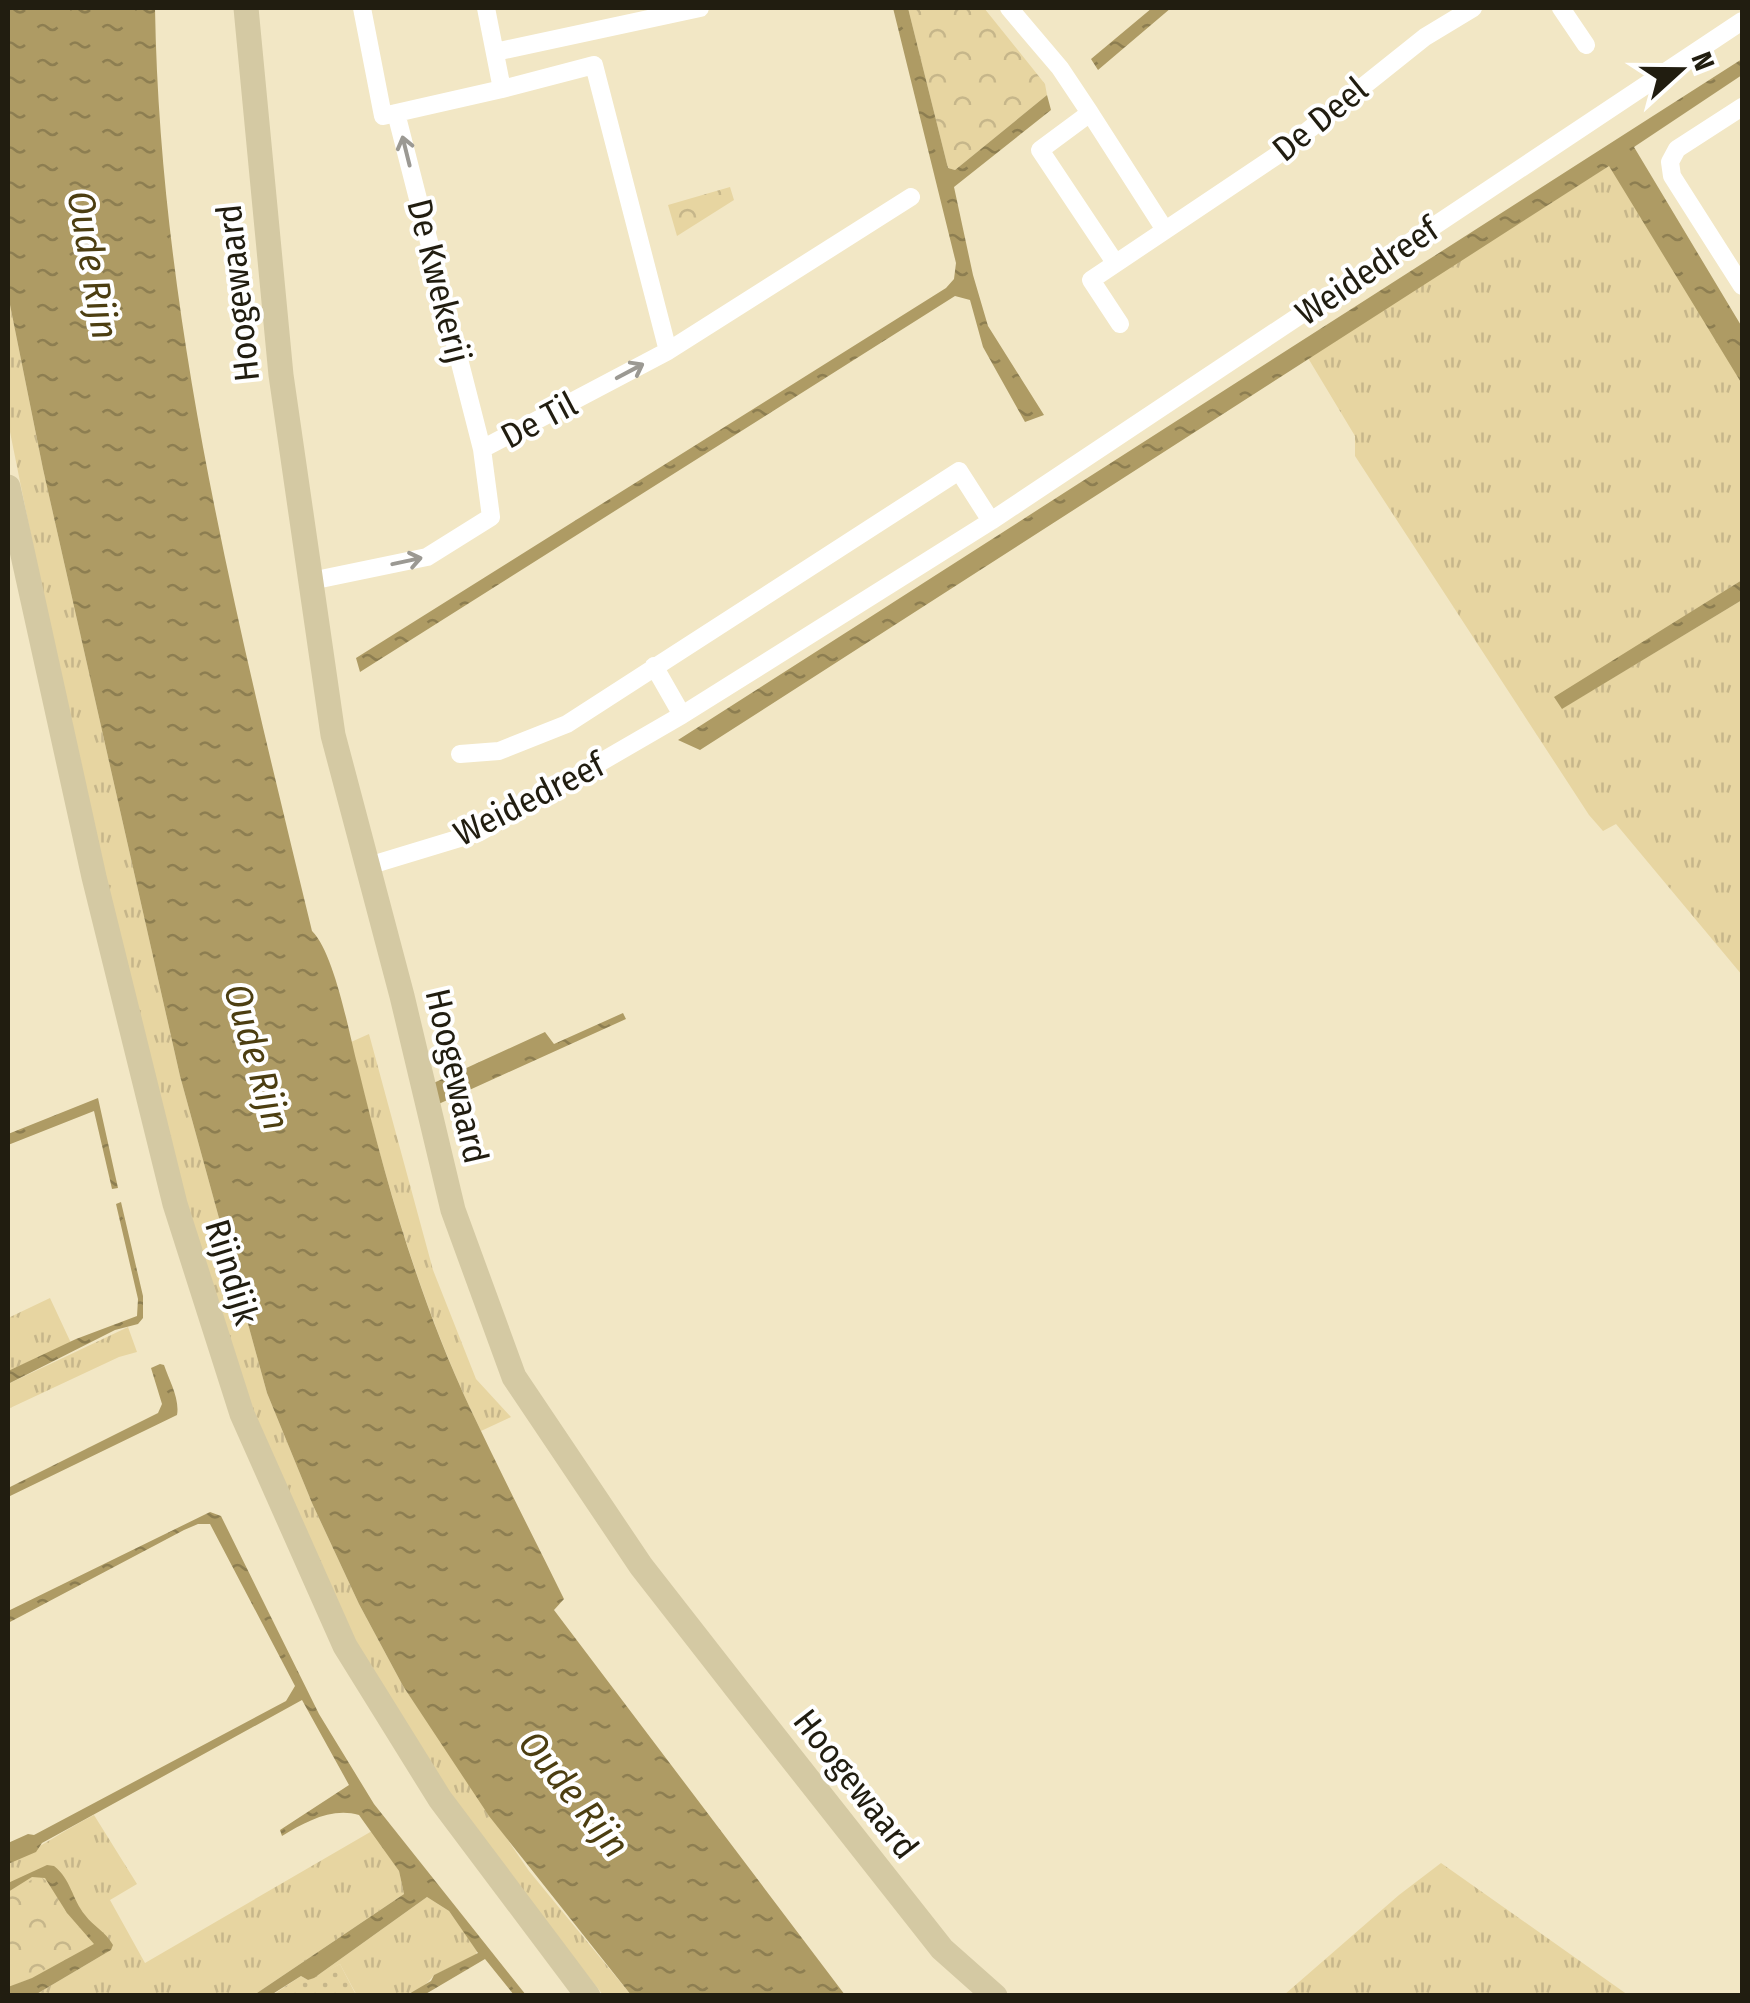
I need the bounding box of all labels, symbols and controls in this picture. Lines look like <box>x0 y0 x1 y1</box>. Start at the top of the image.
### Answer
north arrow <box>1630 20 1730 120</box>
text: N <box>1684 47 1721 75</box>
street label: De Deel <box>1264 68 1376 170</box>
one-way arrow <box>396 136 414 168</box>
water label: Oude Rijn <box>57 187 129 343</box>
street label: De Kwekerij <box>398 195 480 367</box>
street label: Hoogewaard <box>208 202 268 384</box>
street label: Weidedreef <box>1288 207 1448 334</box>
one-way arrow <box>615 361 645 381</box>
street label: De Til <box>494 383 584 457</box>
one-way arrow <box>390 551 422 570</box>
street label: Weidedreef <box>447 742 613 855</box>
water label: Oude Rijn <box>214 979 300 1135</box>
street label: Hoogewaard <box>417 985 497 1167</box>
street label: Rijndijk <box>196 1214 268 1330</box>
street label: Hoogewaard <box>785 1701 927 1867</box>
water label: Oude Rijn <box>509 1721 639 1867</box>

